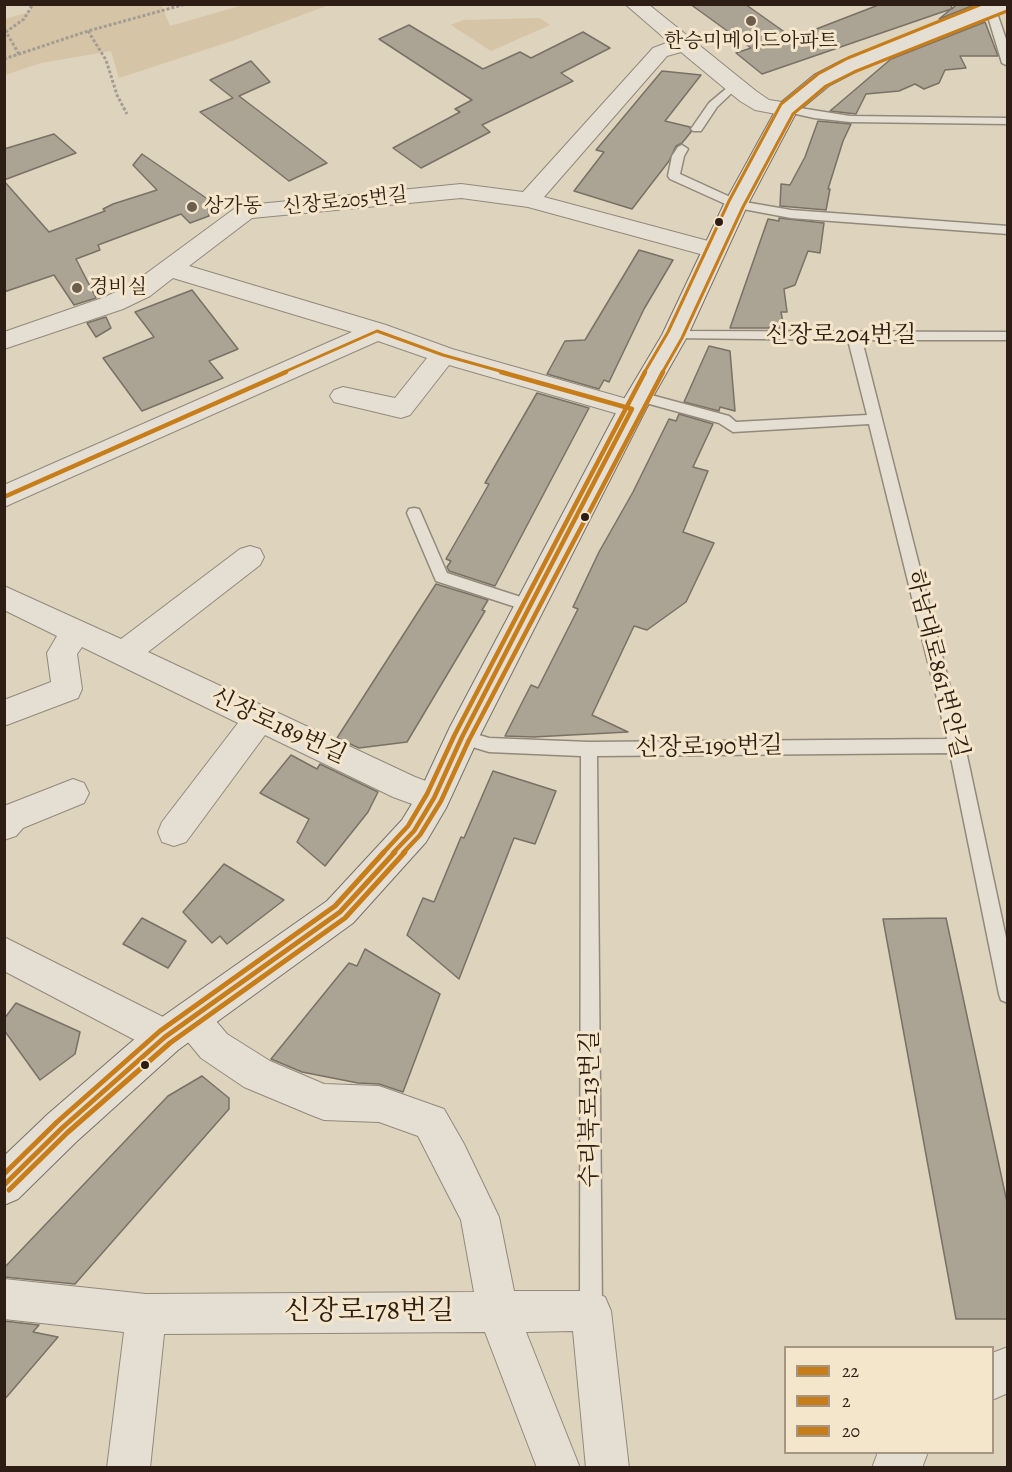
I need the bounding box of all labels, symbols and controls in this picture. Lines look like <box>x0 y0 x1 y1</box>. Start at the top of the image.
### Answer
marker: 한승미메이드아파트 <box>744 14 758 28</box>
place label: 한승미메이드아파트 <box>664 30 838 54</box>
street label: 신장로205번길 <box>281 184 409 220</box>
place label: 상가동 <box>204 195 262 219</box>
marker: 상가동 <box>185 200 199 214</box>
unlabelled marker <box>713 216 725 228</box>
place label: 경비실 <box>89 276 147 300</box>
marker: 경비실 <box>70 281 84 295</box>
street label: 신장로204번길 <box>766 322 916 350</box>
unlabelled marker <box>579 511 591 523</box>
street label: 하남대로861번안길 <box>899 567 973 761</box>
street label: 신장로189번길 <box>205 683 351 771</box>
street label: 신장로190번길 <box>635 732 783 764</box>
street label: 수리북로13번길 <box>577 1030 605 1188</box>
unlabelled marker <box>139 1059 151 1071</box>
street label: 신장로178번길 <box>284 1295 454 1329</box>
legend <box>784 1346 994 1454</box>
text: 22 <box>842 1359 859 1383</box>
text: 2 <box>842 1389 851 1413</box>
text: 20 <box>842 1419 860 1443</box>

